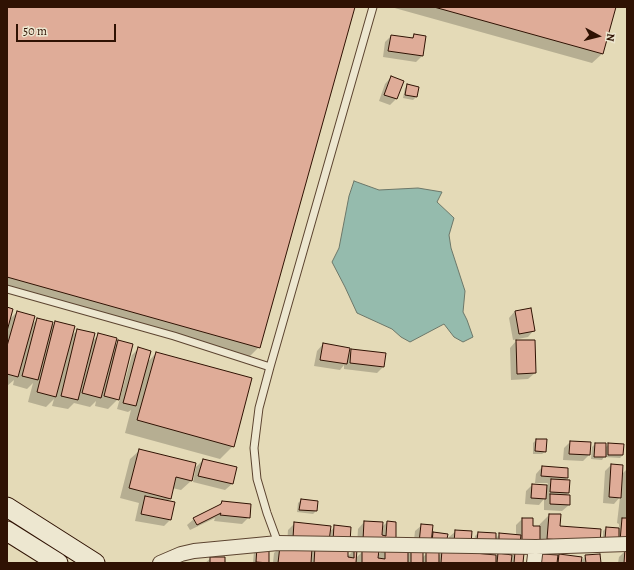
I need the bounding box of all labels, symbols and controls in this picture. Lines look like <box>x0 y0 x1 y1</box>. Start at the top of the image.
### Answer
scale bar <box>18 16 118 42</box>
north arrow <box>578 16 618 56</box>
text: 50 m <box>23 23 47 39</box>
text: N <box>602 33 618 42</box>

